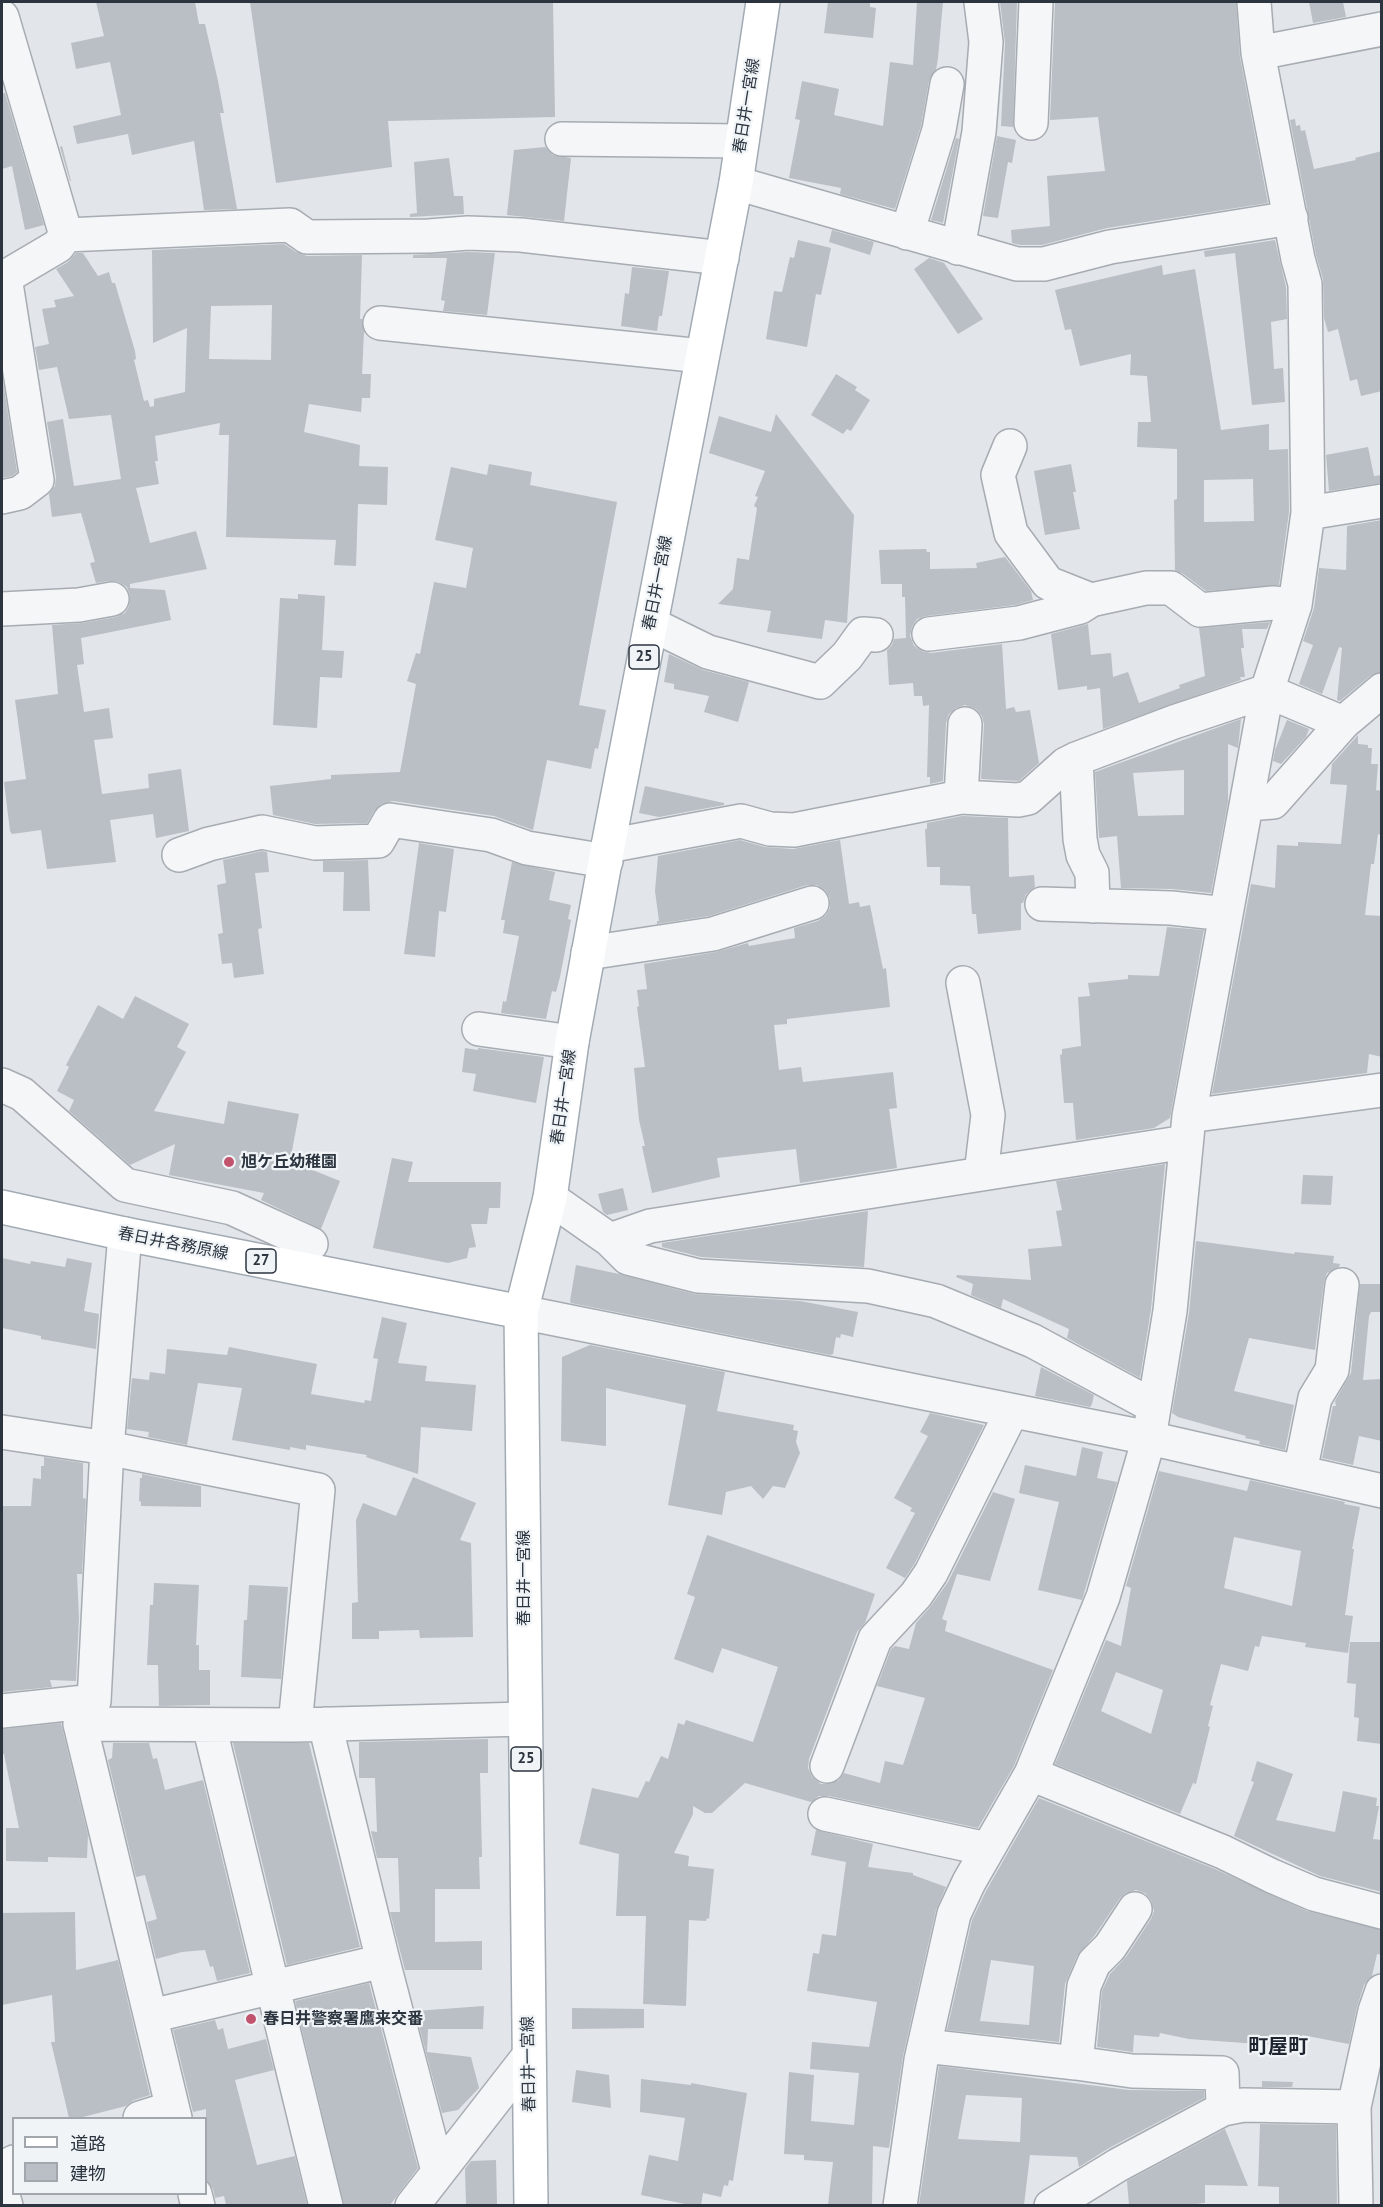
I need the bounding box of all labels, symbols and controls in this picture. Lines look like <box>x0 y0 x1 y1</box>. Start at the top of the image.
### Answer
street label: 春日井一宮線 <box>730 57 764 155</box>
street label: 春日井一宮線 <box>639 534 677 632</box>
road number: 25 <box>629 645 659 669</box>
street label: 春日井一宮線 <box>548 1048 580 1146</box>
place label: 旭ケ丘幼稚園 <box>241 1152 337 1172</box>
marker: 旭ケ丘幼稚園 <box>222 1155 236 1169</box>
street label: 春日井各務原線 <box>116 1224 230 1264</box>
road number: 27 <box>246 1249 276 1273</box>
street label: 春日井一宮線 <box>514 1530 534 1626</box>
road number: 25 <box>511 1747 541 1771</box>
place label: 春日井警察署鷹来交番 <box>263 2009 423 2029</box>
marker: 春日井警察署鷹来交番 <box>244 2012 258 2026</box>
street label: 春日井一宮線 <box>519 2016 539 2112</box>
district label: 町屋町 <box>1248 2035 1308 2059</box>
legend <box>12 2117 207 2195</box>
text: 道路 <box>70 2132 106 2155</box>
text: 建物 <box>70 2162 106 2185</box>

